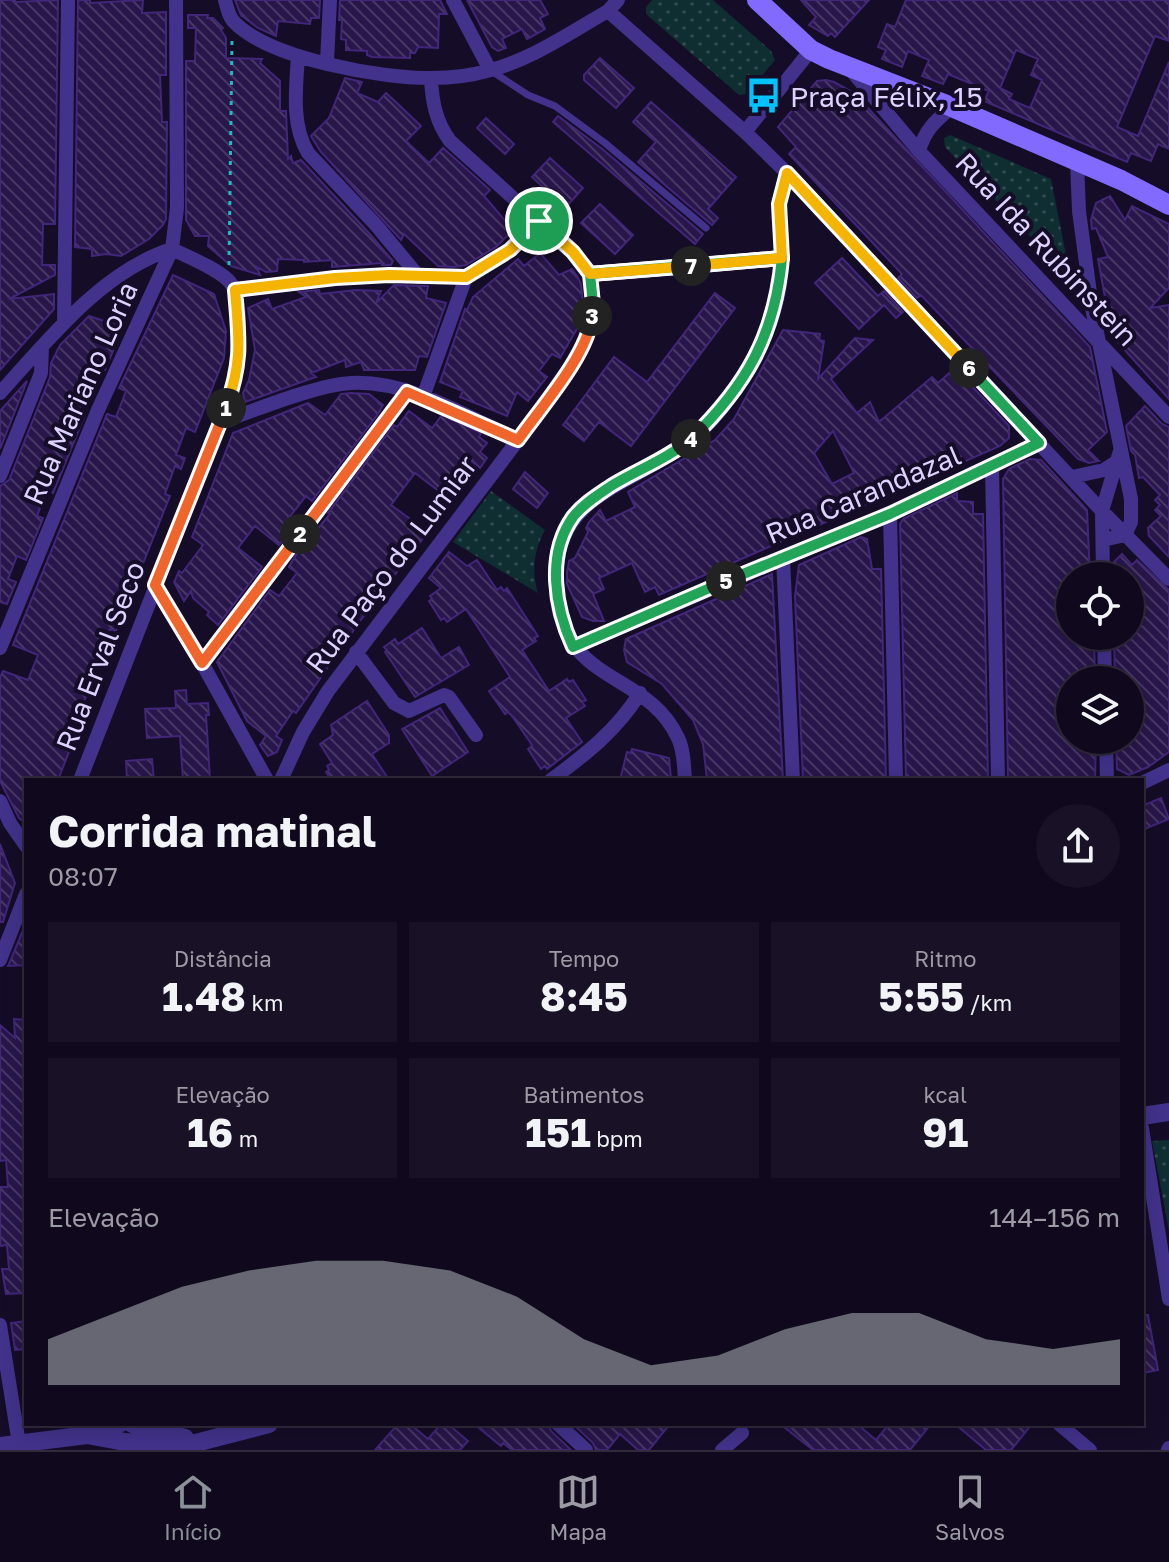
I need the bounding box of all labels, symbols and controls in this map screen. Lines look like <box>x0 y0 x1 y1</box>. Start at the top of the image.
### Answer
bus stop icon: Praça Félix, 15 <box>745 77 783 115</box>
place label: Praça Félix, 15 <box>790 80 983 113</box>
street label: Rua Ida Rubinstein <box>949 146 1145 352</box>
pin <box>505 187 573 255</box>
icon: arrive <box>517 199 561 243</box>
pin: 7 <box>671 246 711 286</box>
text: 7 <box>685 252 697 279</box>
street label: Rua Mariano Loria <box>16 277 144 509</box>
pin: 3 <box>572 296 612 336</box>
text: 3 <box>585 302 599 329</box>
pin: 6 <box>949 348 989 388</box>
text: 6 <box>962 354 976 381</box>
pin: 1 <box>206 388 246 428</box>
text: 1 <box>220 394 232 421</box>
pin: 4 <box>671 419 711 459</box>
text: 4 <box>684 425 698 452</box>
street label: Rua Carandazal <box>760 438 966 550</box>
street label: Rua Paço do Lumiar <box>299 449 484 679</box>
pin: 2 <box>280 514 320 554</box>
text: 2 <box>293 520 307 547</box>
street label: Rua Erval Seco <box>49 557 151 755</box>
pin: 5 <box>706 561 746 601</box>
map controls <box>1056 562 1144 754</box>
button: locate <box>1056 562 1144 650</box>
text: 5 <box>719 567 733 594</box>
button: layers <box>1056 666 1144 754</box>
text: Corrida matinal <box>48 804 376 857</box>
button: share <box>1036 804 1120 888</box>
text: 08:07 <box>48 861 118 892</box>
text: Distância <box>174 945 272 972</box>
text: Tempo <box>549 945 619 972</box>
text: Ritmo <box>914 945 976 972</box>
text: 1.48 <box>162 972 246 1020</box>
text: 8:45 <box>540 972 628 1020</box>
text: 5:55 <box>878 972 964 1020</box>
text: km <box>246 989 283 1016</box>
text: /km <box>964 989 1012 1016</box>
text: Elevação <box>176 1081 270 1108</box>
text: Batimentos <box>524 1081 644 1108</box>
text: kcal <box>924 1081 967 1108</box>
text: 16 <box>187 1108 233 1156</box>
text: 151 <box>525 1108 591 1156</box>
text: 91 <box>922 1108 968 1156</box>
text: m <box>233 1125 258 1152</box>
text: bpm <box>591 1125 643 1152</box>
text: Elevação <box>48 1202 159 1233</box>
text: 144–156 m <box>989 1202 1120 1233</box>
tab: Início <box>164 1470 221 1545</box>
tab: Mapa <box>550 1470 607 1545</box>
tab: Salvos <box>935 1470 1005 1545</box>

